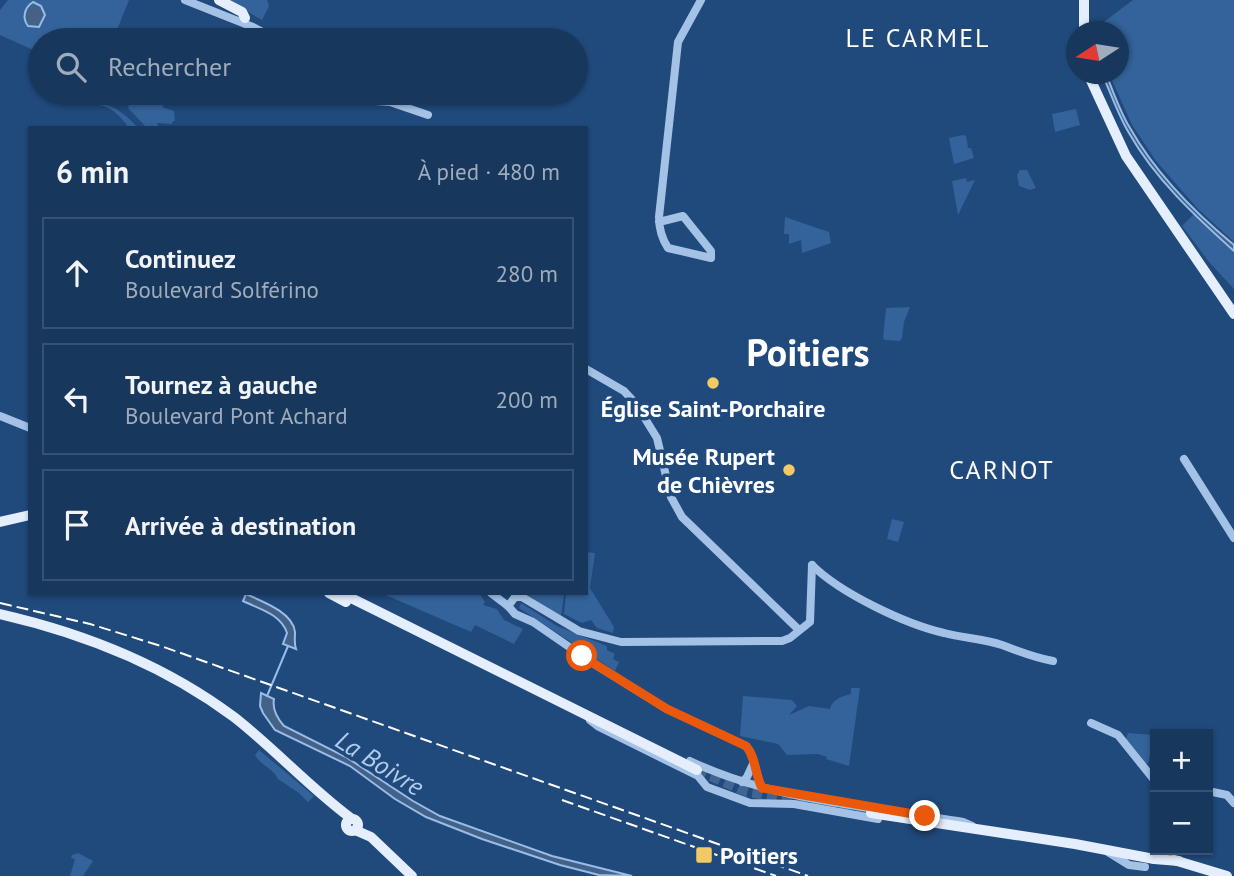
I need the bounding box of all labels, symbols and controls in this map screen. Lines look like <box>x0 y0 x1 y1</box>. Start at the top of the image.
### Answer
district label: LE CARMEL <box>845 21 991 54</box>
north arrow <box>1066 21 1129 84</box>
search box <box>28 28 588 105</box>
icon: search <box>52 48 90 86</box>
text: Rechercher <box>108 50 231 83</box>
text: 6 min <box>56 152 129 191</box>
text: À pied · 480 m <box>418 157 560 186</box>
text: Continuez <box>125 242 236 275</box>
icon: ahead <box>58 254 96 292</box>
text: 280 m <box>496 259 558 288</box>
text: Boulevard Solférino <box>125 275 319 304</box>
district label: Poitiers <box>746 327 870 376</box>
text: Tournez à gauche <box>125 368 317 401</box>
marker: Église Saint-Porchaire <box>705 375 721 391</box>
icon: left <box>58 380 96 418</box>
text: 200 m <box>496 385 558 414</box>
place label: Église Saint-Porchaire <box>601 393 825 424</box>
text: Boulevard Pont Achard <box>125 401 348 430</box>
place label: Musée Rupert de Chièvres <box>632 441 776 500</box>
district label: CARNOT <box>949 453 1055 486</box>
marker: Musée Rupert de Chièvres <box>781 462 797 478</box>
icon: arrive <box>58 506 96 544</box>
text: Arrivée à destination <box>125 509 356 542</box>
route start <box>566 640 597 671</box>
water label: La Boivre <box>330 723 430 803</box>
map controls <box>1150 729 1213 855</box>
button: + <box>1150 729 1213 792</box>
button: − <box>1150 792 1213 855</box>
route end <box>909 800 940 831</box>
place label: Poitiers <box>720 840 798 871</box>
marker: Poitiers <box>694 845 714 865</box>

